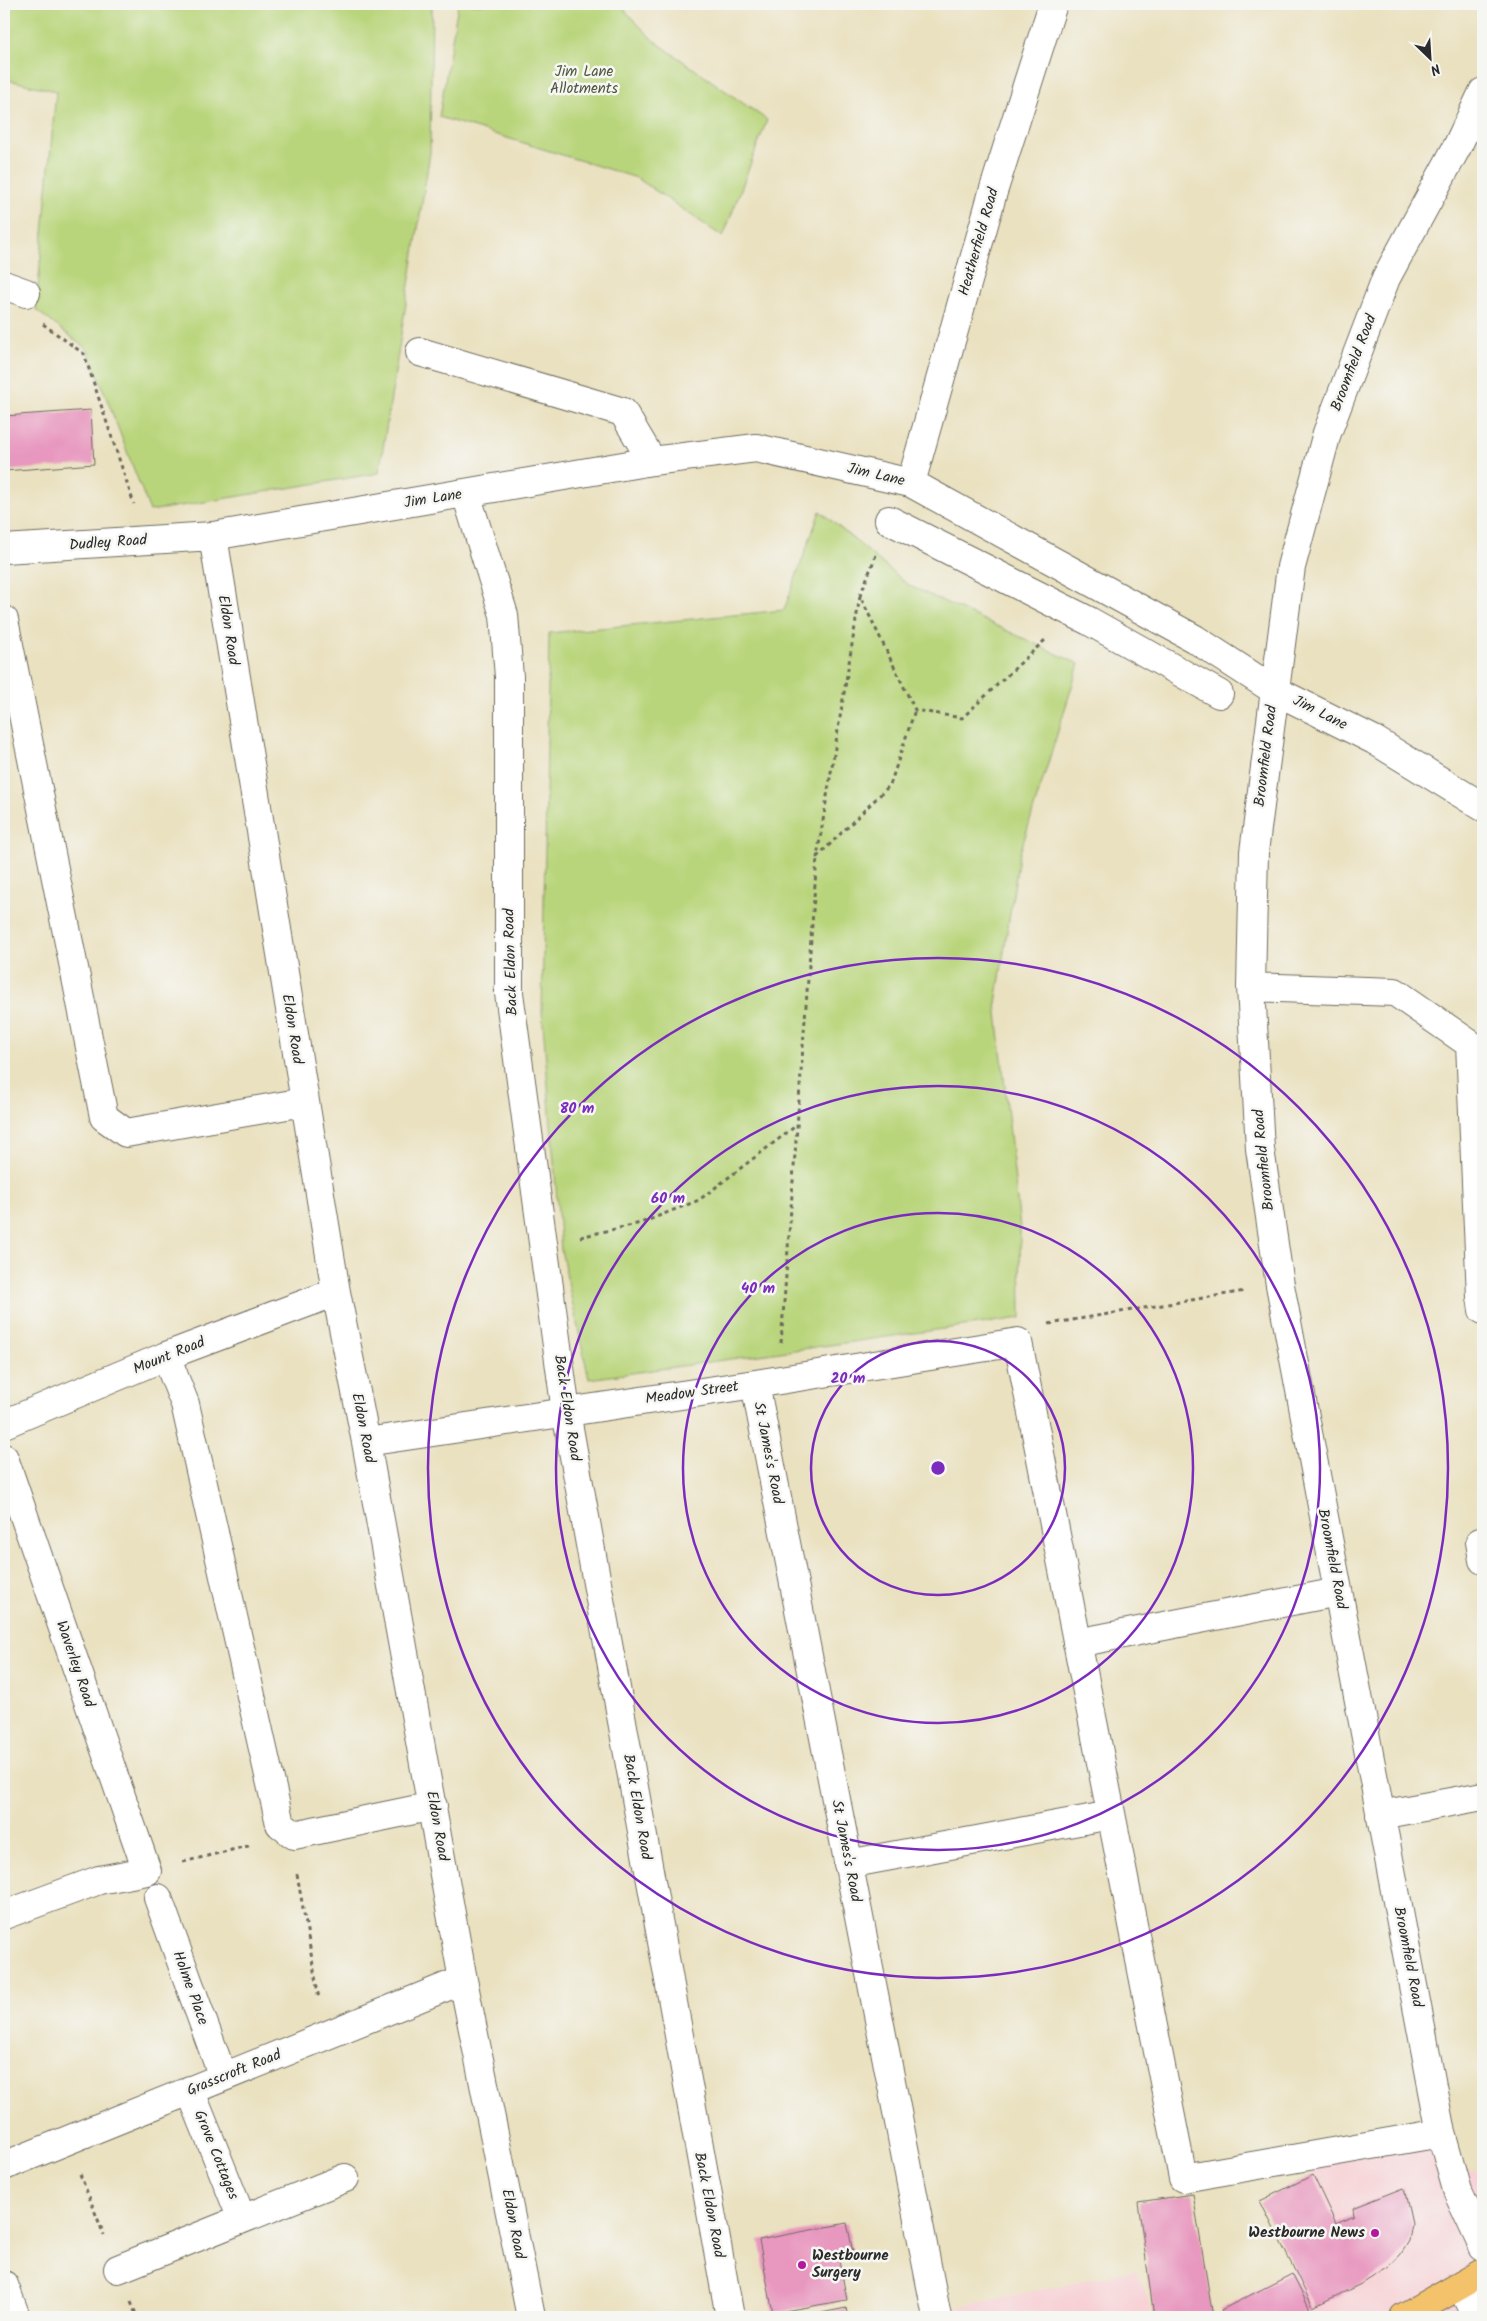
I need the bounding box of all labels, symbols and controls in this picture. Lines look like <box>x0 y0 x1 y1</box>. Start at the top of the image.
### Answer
north arrow <box>1404 32 1454 82</box>
text: N <box>1426 57 1444 81</box>
park label: Jim Lane Allotments <box>550 60 619 101</box>
street label: Heatherfield Road <box>952 185 1006 299</box>
street label: Broomfield Road <box>1325 311 1384 415</box>
street label: Jim Lane <box>845 457 907 493</box>
street label: Jim Lane <box>402 483 464 515</box>
street label: Dudley Road <box>68 528 148 558</box>
street label: Eldon Road <box>211 593 245 667</box>
street label: Jim Lane <box>1288 689 1352 737</box>
street label: Broomfield Road <box>1248 703 1284 808</box>
street label: Back Eldon Road <box>497 908 525 1016</box>
street label: Eldon Road <box>275 992 309 1066</box>
text: 80 m <box>560 1097 594 1121</box>
street label: Broomfield Road <box>1247 1108 1281 1212</box>
text: 60 m <box>651 1187 685 1211</box>
text: 40 m <box>741 1277 775 1301</box>
street label: Mount Road <box>129 1330 209 1381</box>
street label: Back Eldon Road <box>547 1353 587 1463</box>
text: 20 m <box>831 1367 865 1391</box>
street label: Meadow Street <box>644 1375 740 1411</box>
street label: Eldon Road <box>344 1391 382 1466</box>
street label: St James's Road <box>746 1400 790 1507</box>
centre of rings <box>929 1459 947 1477</box>
street label: Broomfield Road <box>1310 1507 1354 1612</box>
street label: Waverley Road <box>49 1617 101 1711</box>
street label: Back Eldon Road <box>616 1752 658 1862</box>
street label: Eldon Road <box>419 1789 455 1863</box>
street label: St James's Road <box>824 1798 868 1905</box>
street label: Broomfield Road <box>1386 1905 1430 2010</box>
street label: Holme Place <box>165 1947 215 2029</box>
street label: Grasscroft Road <box>183 2043 285 2103</box>
street label: Grove Cottages <box>187 2107 245 2204</box>
street label: Back Eldon Road <box>687 2150 731 2260</box>
street label: Eldon Road <box>494 2187 532 2262</box>
place label: Westbourne News <box>1248 2221 1365 2245</box>
marker: Westbourne News <box>1369 2227 1381 2239</box>
place label: Westbourne Surgery <box>812 2244 889 2285</box>
marker: Westbourne Surgery <box>796 2259 808 2271</box>

